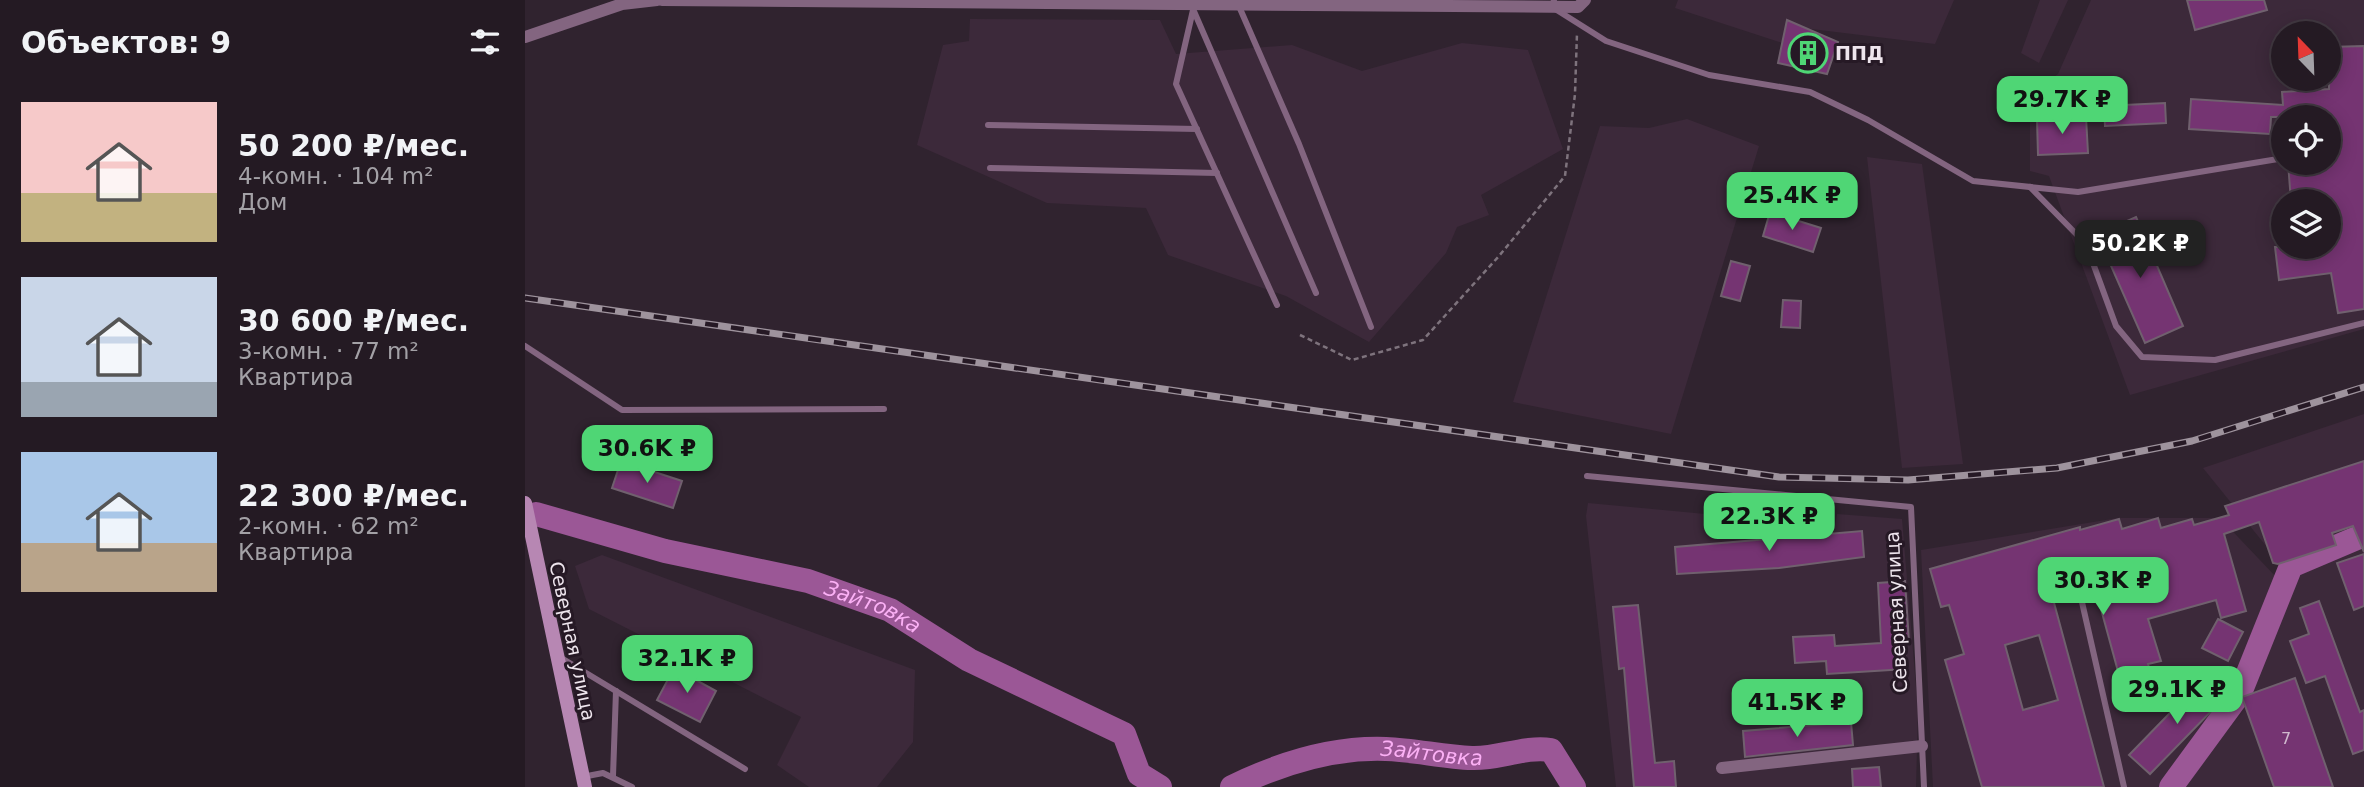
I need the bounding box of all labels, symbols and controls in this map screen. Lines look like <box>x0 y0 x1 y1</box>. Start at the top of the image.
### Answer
north arrow <box>2271 21 2341 91</box>
map controls <box>2271 21 2341 259</box>
icon: filters <box>466 23 504 61</box>
text: Объектов: 9 <box>21 25 231 60</box>
building icon: ППД <box>1787 32 1829 74</box>
place label: ППД <box>1835 42 1884 64</box>
pin: 29.7K ₽ <box>1997 76 2127 136</box>
text: 29.7K ₽ <box>2013 86 2111 112</box>
button: locate <box>2271 105 2341 175</box>
text: 50 200 ₽/мес. <box>238 128 469 163</box>
icon: home <box>77 130 161 214</box>
text: 4-комн. · 104 m² <box>238 163 433 189</box>
pin: 25.4K ₽ <box>1727 173 1857 232</box>
text: 25.4K ₽ <box>1743 182 1841 208</box>
text: Дом <box>238 189 287 215</box>
button: layers <box>2271 189 2341 259</box>
pin: 50.2K ₽ <box>2075 220 2205 280</box>
text: 50.2K ₽ <box>2091 230 2189 256</box>
text: 30 600 ₽/мес. <box>238 303 469 338</box>
icon: home <box>77 305 161 389</box>
text: 3-комн. · 77 m² <box>238 338 419 364</box>
text: Квартира <box>238 364 354 390</box>
pin: 30.6K ₽ <box>582 426 712 485</box>
text: 30.6K ₽ <box>598 435 696 461</box>
text: 22 300 ₽/мес. <box>238 478 469 513</box>
icon: home <box>77 480 161 564</box>
pin: 22.3K ₽ <box>1704 494 1834 553</box>
text: 22.3K ₽ <box>1720 503 1818 529</box>
text: 2-комн. · 62 m² <box>238 513 419 539</box>
street label: Северная улица <box>1881 531 1911 693</box>
text: Квартира <box>238 539 354 565</box>
pin: 30.3K ₽ <box>2038 558 2168 617</box>
street label: Северная улица <box>545 560 601 722</box>
text: 30.3K ₽ <box>2054 567 2152 593</box>
water label: Зайтовка <box>821 576 925 638</box>
pin: 32.1K ₽ <box>622 636 752 695</box>
text: 32.1K ₽ <box>638 645 736 671</box>
pin: 29.1K ₽ <box>2112 666 2242 726</box>
text: 29.1K ₽ <box>2128 676 2226 702</box>
pin: 41.5K ₽ <box>1732 680 1862 739</box>
text: 41.5K ₽ <box>1748 689 1846 715</box>
house number: 7 <box>2281 729 2291 748</box>
water label: Зайтовка <box>1380 737 1483 770</box>

